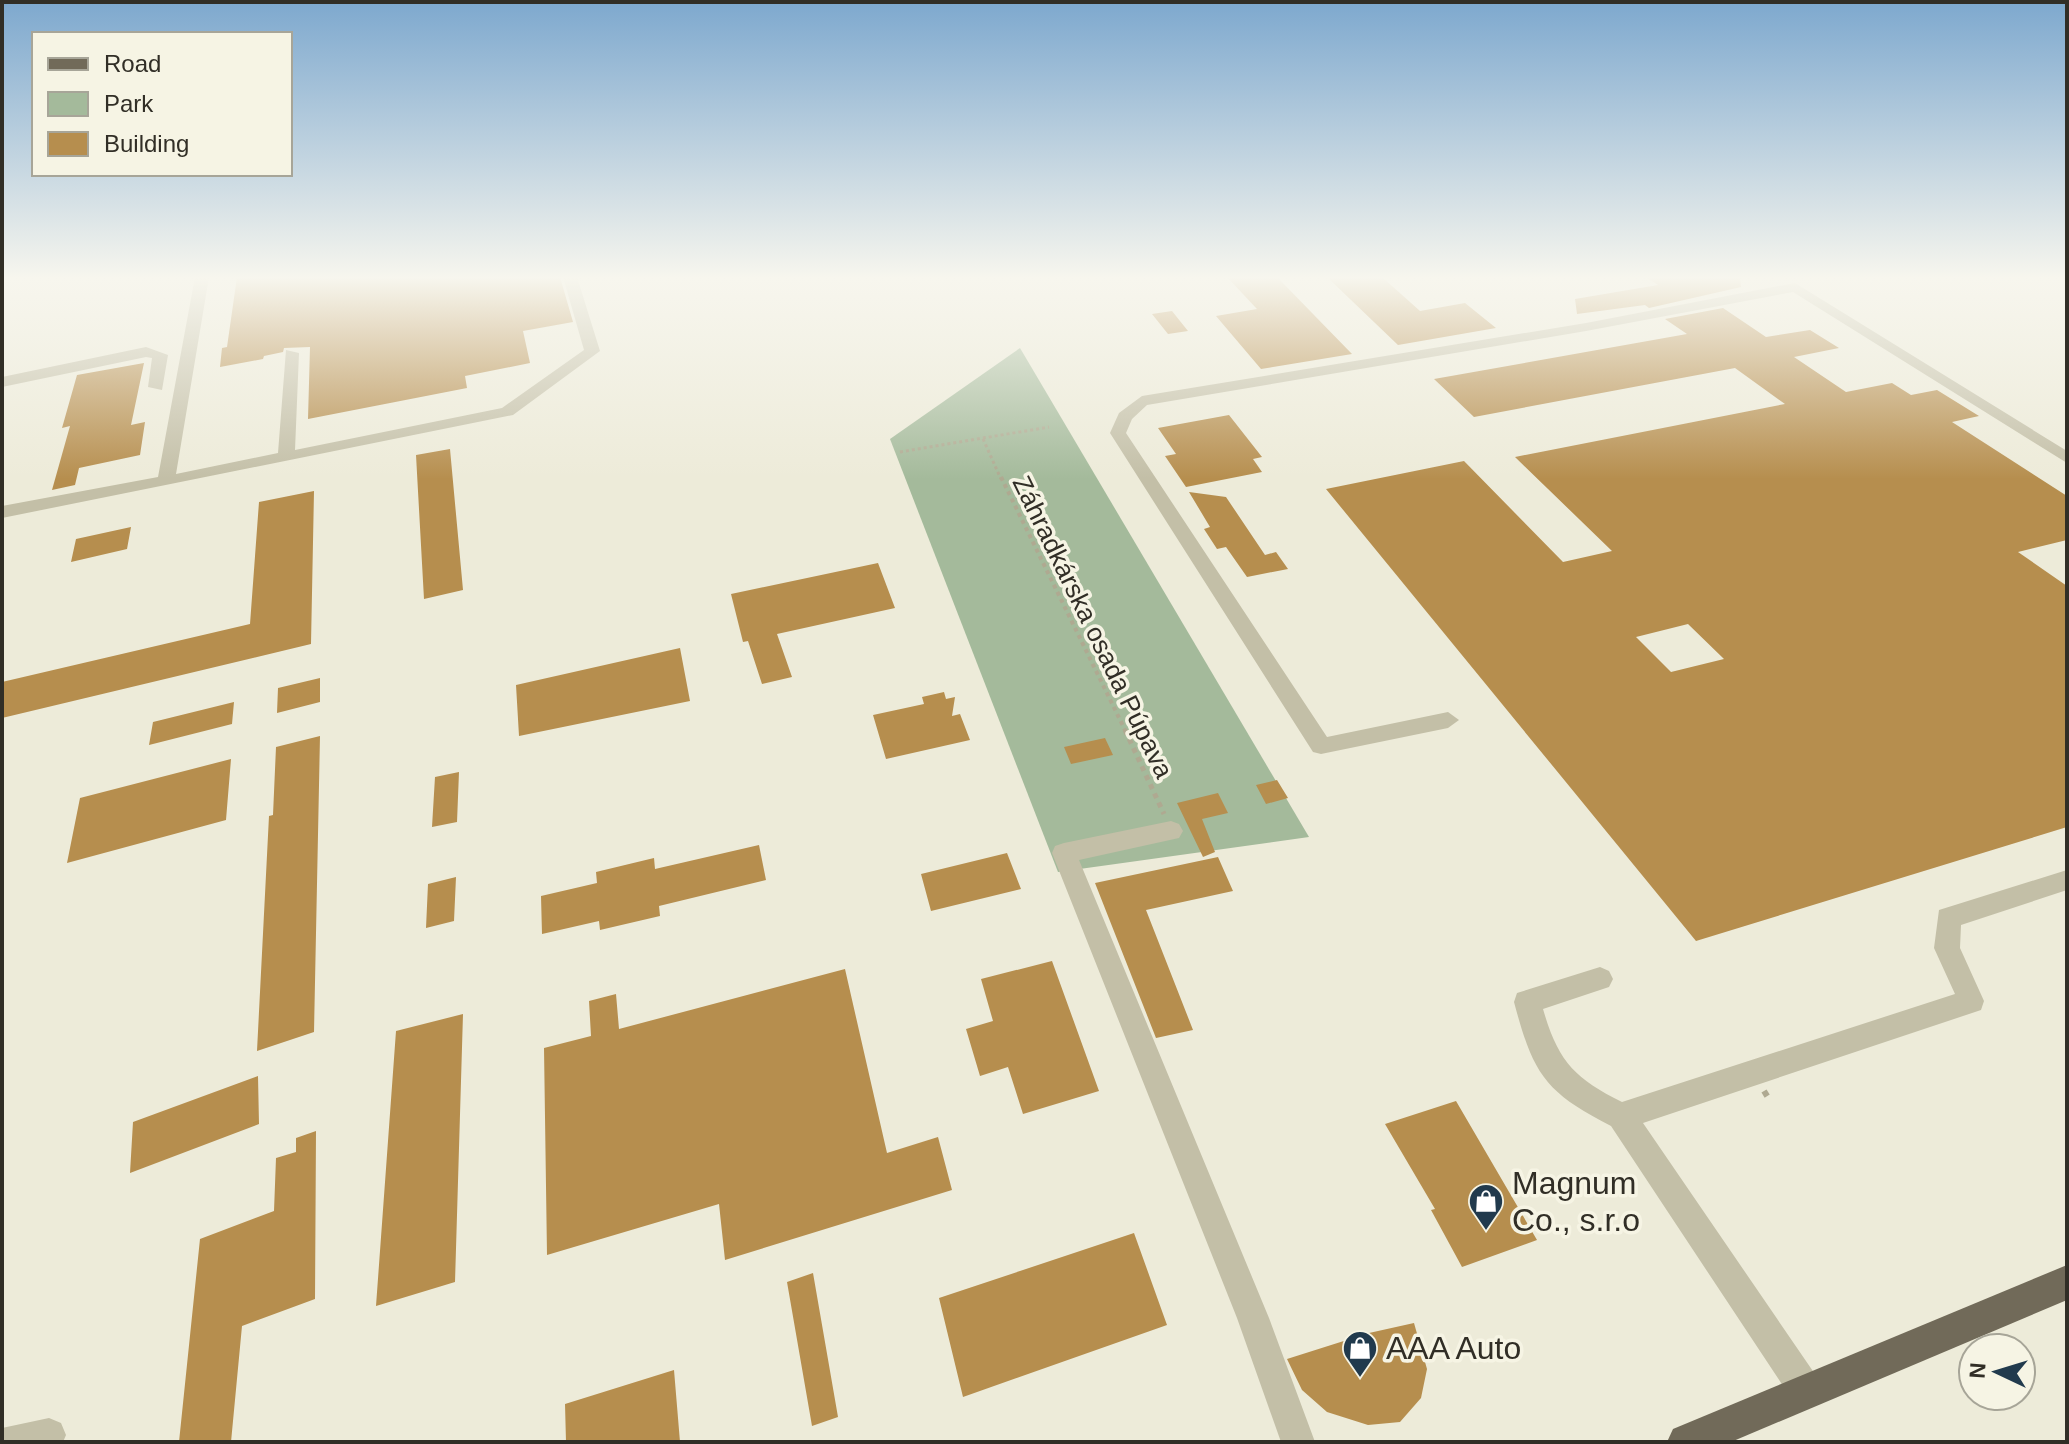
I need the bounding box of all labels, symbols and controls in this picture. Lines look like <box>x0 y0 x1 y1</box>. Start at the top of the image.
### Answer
legend <box>32 32 292 176</box>
text: Road <box>104 50 161 77</box>
text: Park <box>104 90 154 117</box>
text: Building <box>104 130 189 157</box>
street label: Záhradkárska osada Púpava <box>1007 471 1180 783</box>
place label: Magnum Co., s.r.o <box>1512 1165 1640 1238</box>
shop icon: Magnum Co., s.r.o <box>1467 1182 1505 1232</box>
shop icon: AAA Auto <box>1341 1329 1379 1379</box>
place label: AAA Auto <box>1386 1330 1521 1366</box>
north arrow <box>1957 1332 2037 1412</box>
text: N <box>1965 1362 1991 1379</box>

